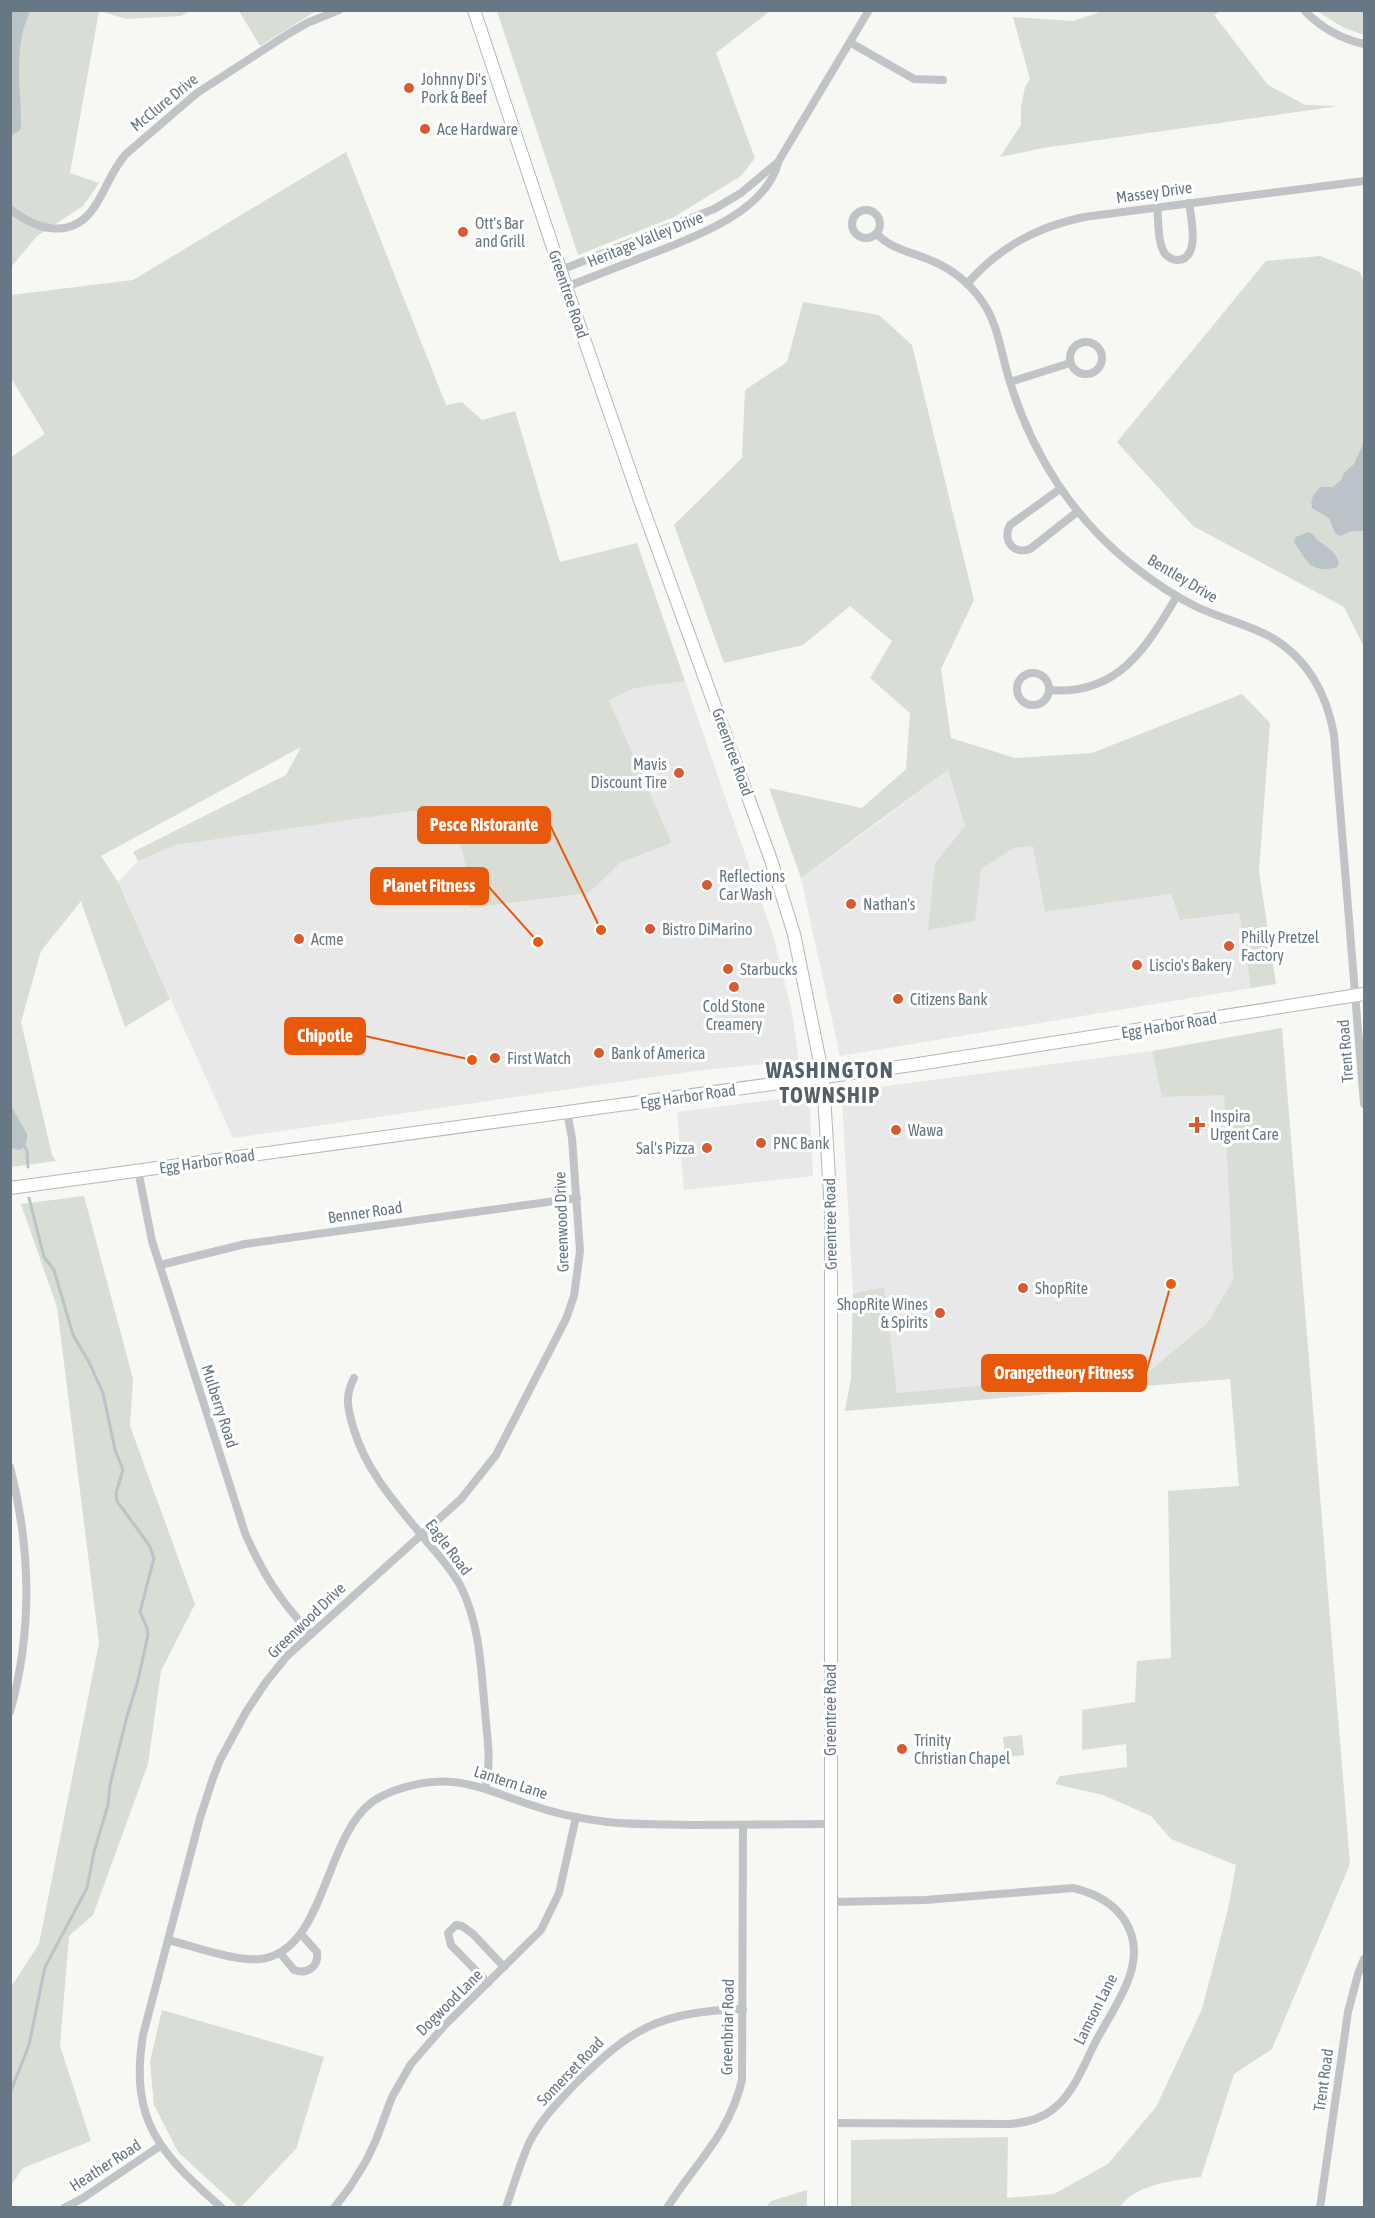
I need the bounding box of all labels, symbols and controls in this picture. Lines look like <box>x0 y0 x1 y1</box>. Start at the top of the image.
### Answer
street label: McClure Drive <box>127 70 201 134</box>
place label: Johnny Di's Pork & Beef <box>421 70 488 106</box>
marker: Johnny Di's Pork & Beef <box>402 81 416 95</box>
place label: Ace Hardware <box>437 120 518 138</box>
marker: Ace Hardware <box>418 122 432 136</box>
street label: Massey Drive <box>1115 178 1193 207</box>
street label: Heritage Valley Drive <box>585 208 706 271</box>
place label: Ott's Bar and Grill <box>475 214 526 250</box>
marker: Ott's Bar and Grill <box>456 225 470 239</box>
street label: Greentree Road <box>546 248 592 340</box>
street label: Bentley Drive <box>1144 550 1221 607</box>
street label: Greentree Road <box>709 706 757 798</box>
place label: Mavis Discount Tire <box>591 755 667 791</box>
marker: Mavis Discount Tire <box>672 766 686 780</box>
callout: Pesce Ristorante <box>418 807 550 843</box>
text: Pesce Ristorante <box>430 814 538 835</box>
place label: Reflections Car Wash <box>719 867 785 903</box>
callout: Planet Fitness <box>371 868 488 904</box>
text: Planet Fitness <box>383 875 476 896</box>
marker: Reflections Car Wash <box>700 878 714 892</box>
place label: Nathan's <box>863 895 916 913</box>
marker: Nathan's <box>844 897 858 911</box>
place label: Bistro DiMarino <box>662 920 752 938</box>
marker: Bistro DiMarino <box>643 922 657 936</box>
place label: Philly Pretzel Factory <box>1241 928 1320 965</box>
place label: Acme <box>311 930 344 948</box>
marker: Acme <box>292 932 306 946</box>
marker: Philly Pretzel Factory <box>1222 939 1236 953</box>
place label: Liscio's Bakery <box>1149 956 1232 975</box>
marker: Liscio's Bakery <box>1130 958 1144 972</box>
place label: Starbucks <box>740 960 798 978</box>
marker: Starbucks <box>721 962 735 976</box>
marker: Cold Stone Creamery <box>727 980 741 994</box>
place label: Citizens Bank <box>910 990 987 1008</box>
marker: Citizens Bank <box>891 992 905 1006</box>
place label: Cold Stone Creamery <box>703 997 765 1034</box>
street label: Egg Harbor Road <box>1120 1009 1218 1042</box>
callout: Chipotle <box>285 1018 365 1054</box>
street label: Trent Road <box>1334 1019 1356 1083</box>
text: Chipotle <box>297 1025 353 1046</box>
place label: Bank of America <box>611 1044 706 1062</box>
marker: Bank of America <box>592 1046 606 1060</box>
place label: First Watch <box>507 1049 571 1067</box>
marker: First Watch <box>488 1051 502 1065</box>
district label: WASHINGTON TOWNSHIP <box>765 1057 894 1108</box>
street label: Egg Harbor Road <box>639 1080 737 1113</box>
place label: Inspira Urgent Care <box>1210 1107 1279 1144</box>
marker: Inspira Urgent Care <box>1188 1116 1206 1134</box>
place label: Wawa <box>908 1121 943 1139</box>
marker: Wawa <box>889 1123 903 1137</box>
place label: PNC Bank <box>773 1134 830 1152</box>
marker: PNC Bank <box>754 1136 768 1150</box>
place label: Sal's Pizza <box>636 1139 695 1157</box>
marker: Sal's Pizza <box>700 1141 714 1155</box>
street label: Egg Harbor Road <box>158 1145 256 1178</box>
street label: Greenwood Drive <box>550 1171 572 1273</box>
street label: Greentree Road <box>820 1178 840 1270</box>
street label: Benner Road <box>327 1198 403 1226</box>
place label: ShopRite <box>1035 1279 1088 1298</box>
marker: ShopRite <box>1016 1281 1030 1295</box>
place label: ShopRite Wines & Spirits <box>837 1295 928 1332</box>
marker: ShopRite Wines & Spirits <box>933 1306 947 1320</box>
callout: Orangetheory Fitness <box>982 1355 1146 1391</box>
street label: Mulberry Road <box>197 1362 242 1450</box>
text: Orangetheory Fitness <box>994 1362 1135 1383</box>
street label: Eagle Road <box>421 1516 476 1579</box>
street label: Greenwood Drive <box>264 1579 348 1661</box>
street label: Greentree Road <box>821 1664 839 1756</box>
place label: Trinity Christian Chapel <box>914 1731 1011 1768</box>
marker: Trinity Christian Chapel <box>895 1742 909 1756</box>
street label: Lantern Lane <box>472 1762 550 1802</box>
street label: Dogwood Lane <box>412 1965 487 2040</box>
street label: Lamson Lane <box>1070 1971 1120 2047</box>
street label: Greenbriar Road <box>717 1979 737 2075</box>
street label: Somerset Road <box>533 2033 607 2109</box>
street label: Trent Road <box>1310 2047 1336 2113</box>
street label: Heather Road <box>66 2135 144 2195</box>

